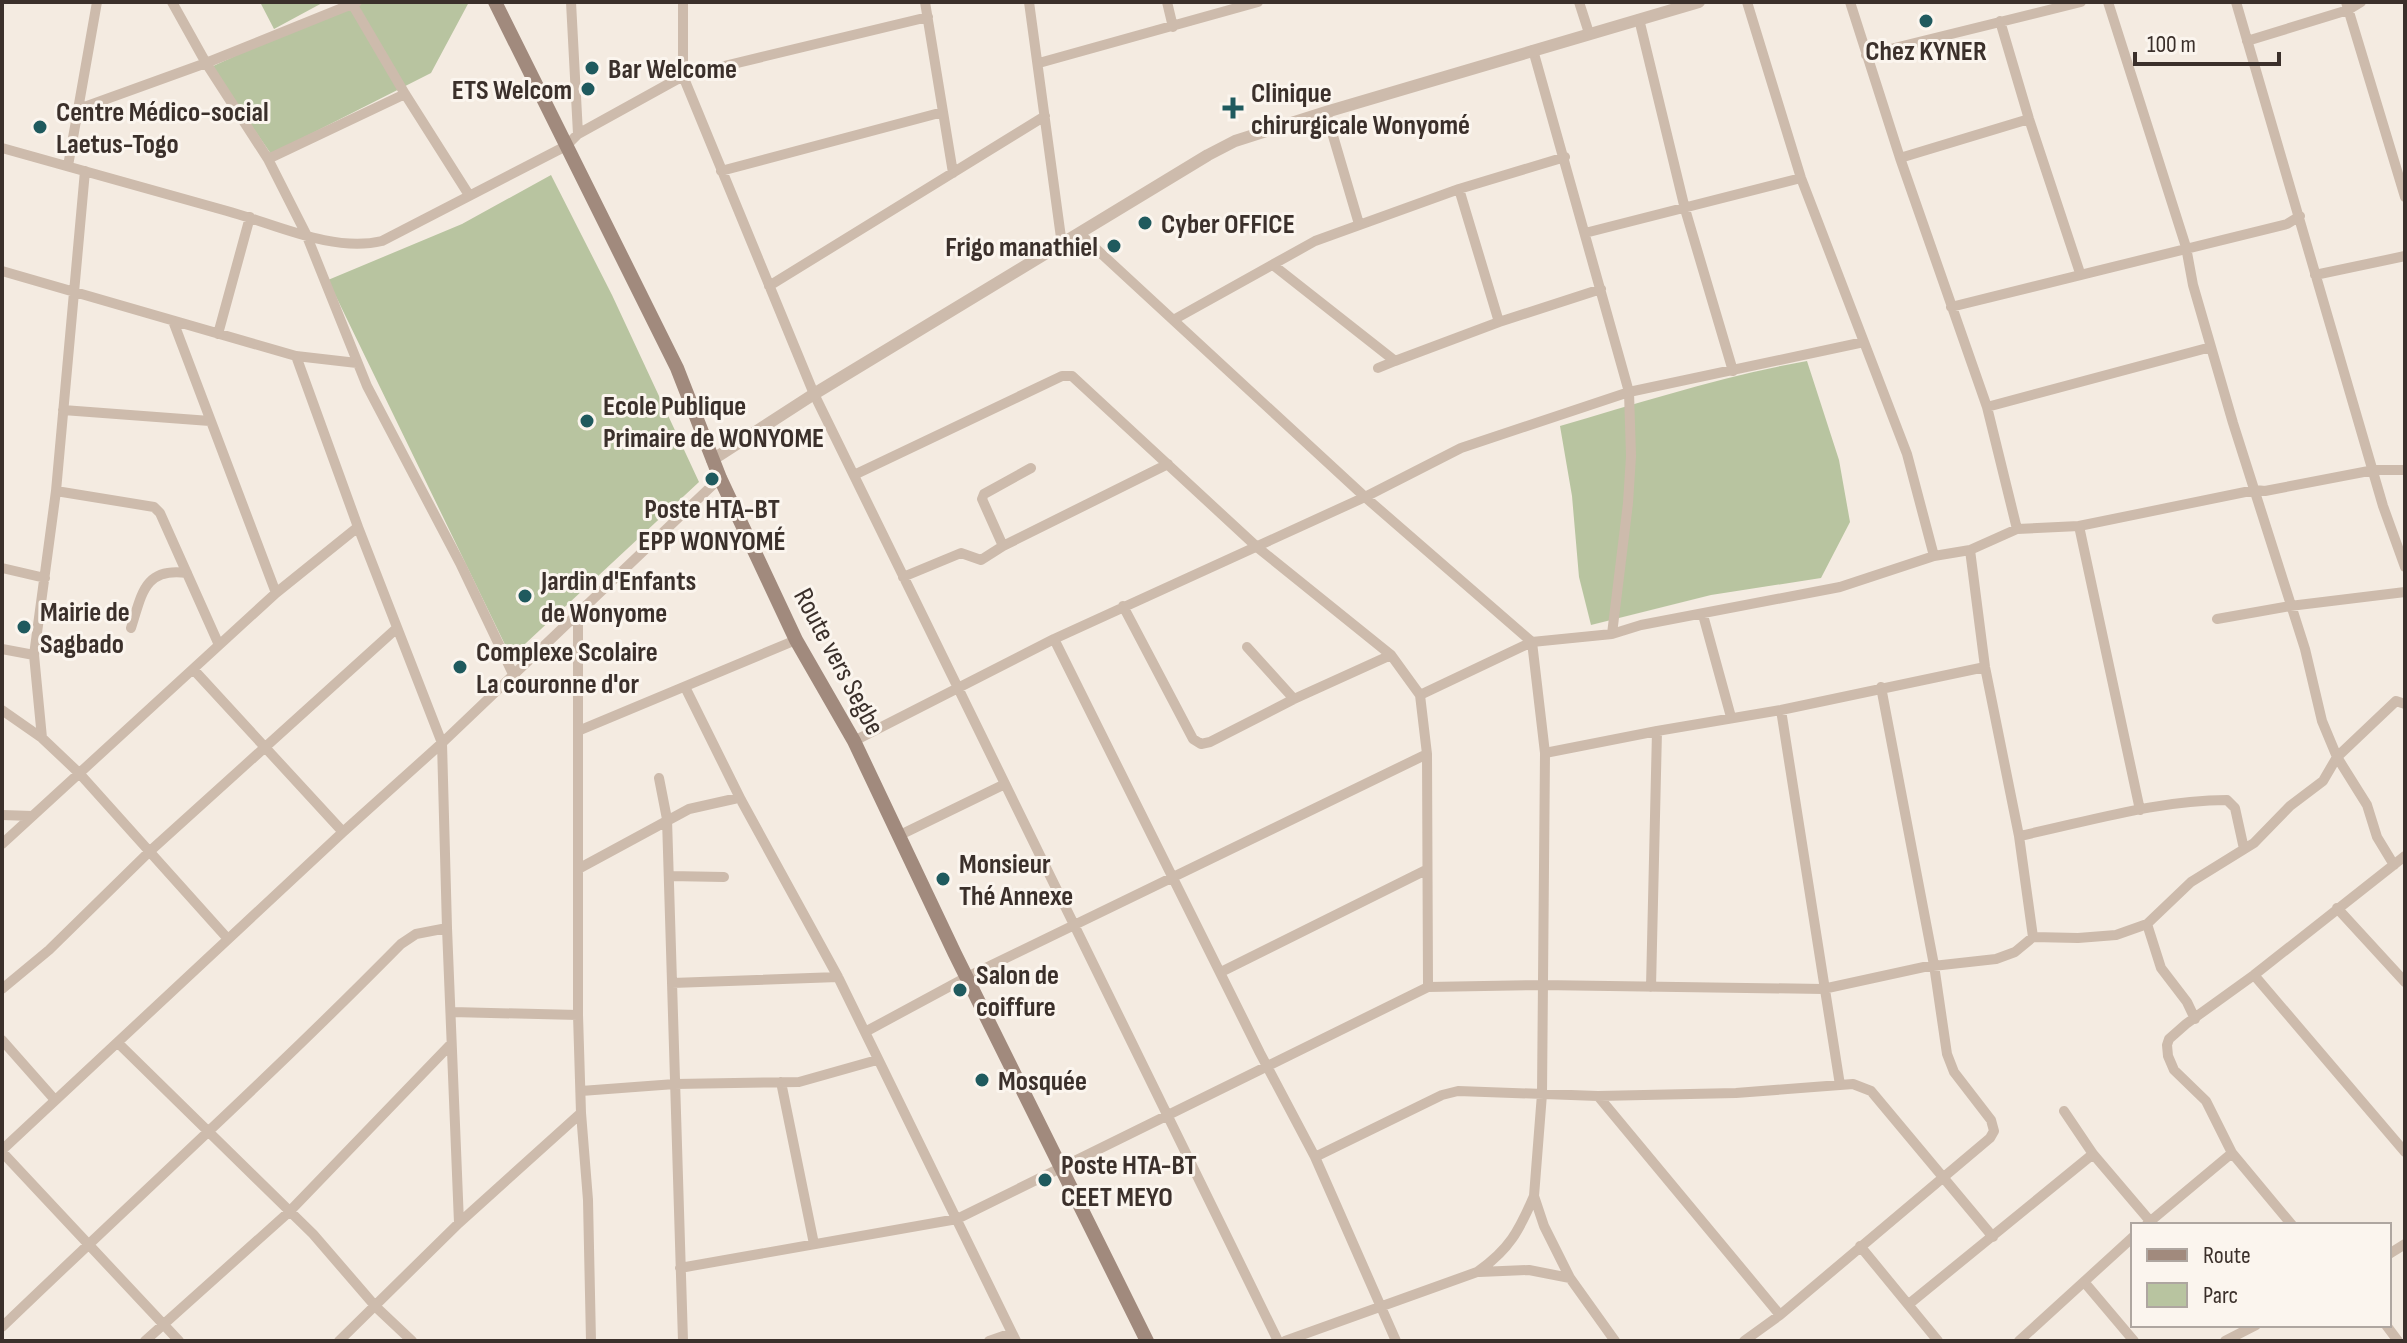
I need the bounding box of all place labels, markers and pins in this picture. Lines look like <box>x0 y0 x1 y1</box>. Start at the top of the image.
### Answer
marker: Chez KYNER <box>1917 12 1935 30</box>
place label: Chez KYNER <box>1865 35 1987 68</box>
place label: Bar Welcome <box>608 53 737 86</box>
marker: Bar Welcome <box>583 59 601 77</box>
place label: ETS Welcom <box>452 74 572 107</box>
place label: Clinique chirurgicale Wonyomé <box>1251 77 1470 142</box>
marker: ETS Welcom <box>579 80 597 98</box>
place label: Centre Médico-social Laetus-Togo <box>56 96 269 161</box>
marker: Clinique chirurgicale Wonyomé <box>1222 97 1244 119</box>
marker: Centre Médico-social Laetus-Togo <box>31 118 49 136</box>
place label: Cyber OFFICE <box>1161 208 1295 241</box>
marker: Cyber OFFICE <box>1136 214 1154 232</box>
place label: Frigo manathiel <box>945 231 1098 264</box>
marker: Frigo manathiel <box>1105 237 1123 255</box>
place label: Ecole Publique Primaire de WONYOME <box>603 390 824 455</box>
marker: Ecole Publique Primaire de WONYOME <box>578 412 596 430</box>
marker: Poste HTA-BT EPP WONYOMÉ <box>703 470 721 488</box>
place label: Poste HTA-BT EPP WONYOMÉ <box>638 493 786 558</box>
place label: Jardin d'Enfants de Wonyome <box>540 565 696 630</box>
marker: Jardin d'Enfants de Wonyome <box>516 587 534 605</box>
place label: Mairie de Sagbado <box>40 596 130 661</box>
marker: Mairie de Sagbado <box>15 618 33 636</box>
place label: Complexe Scolaire La couronne d'or <box>476 636 658 701</box>
marker: Complexe Scolaire La couronne d'or <box>451 658 469 676</box>
place label: Monsieur Thé Annexe <box>959 848 1073 913</box>
marker: Monsieur Thé Annexe <box>934 870 952 888</box>
place label: Salon de coiffure <box>976 959 1059 1024</box>
marker: Salon de coiffure <box>951 981 969 999</box>
place label: Mosquée <box>998 1065 1087 1098</box>
marker: Mosquée <box>973 1071 991 1089</box>
place label: Poste HTA-BT CEET MEYO <box>1061 1149 1197 1214</box>
marker: Poste HTA-BT CEET MEYO <box>1036 1171 1054 1189</box>

